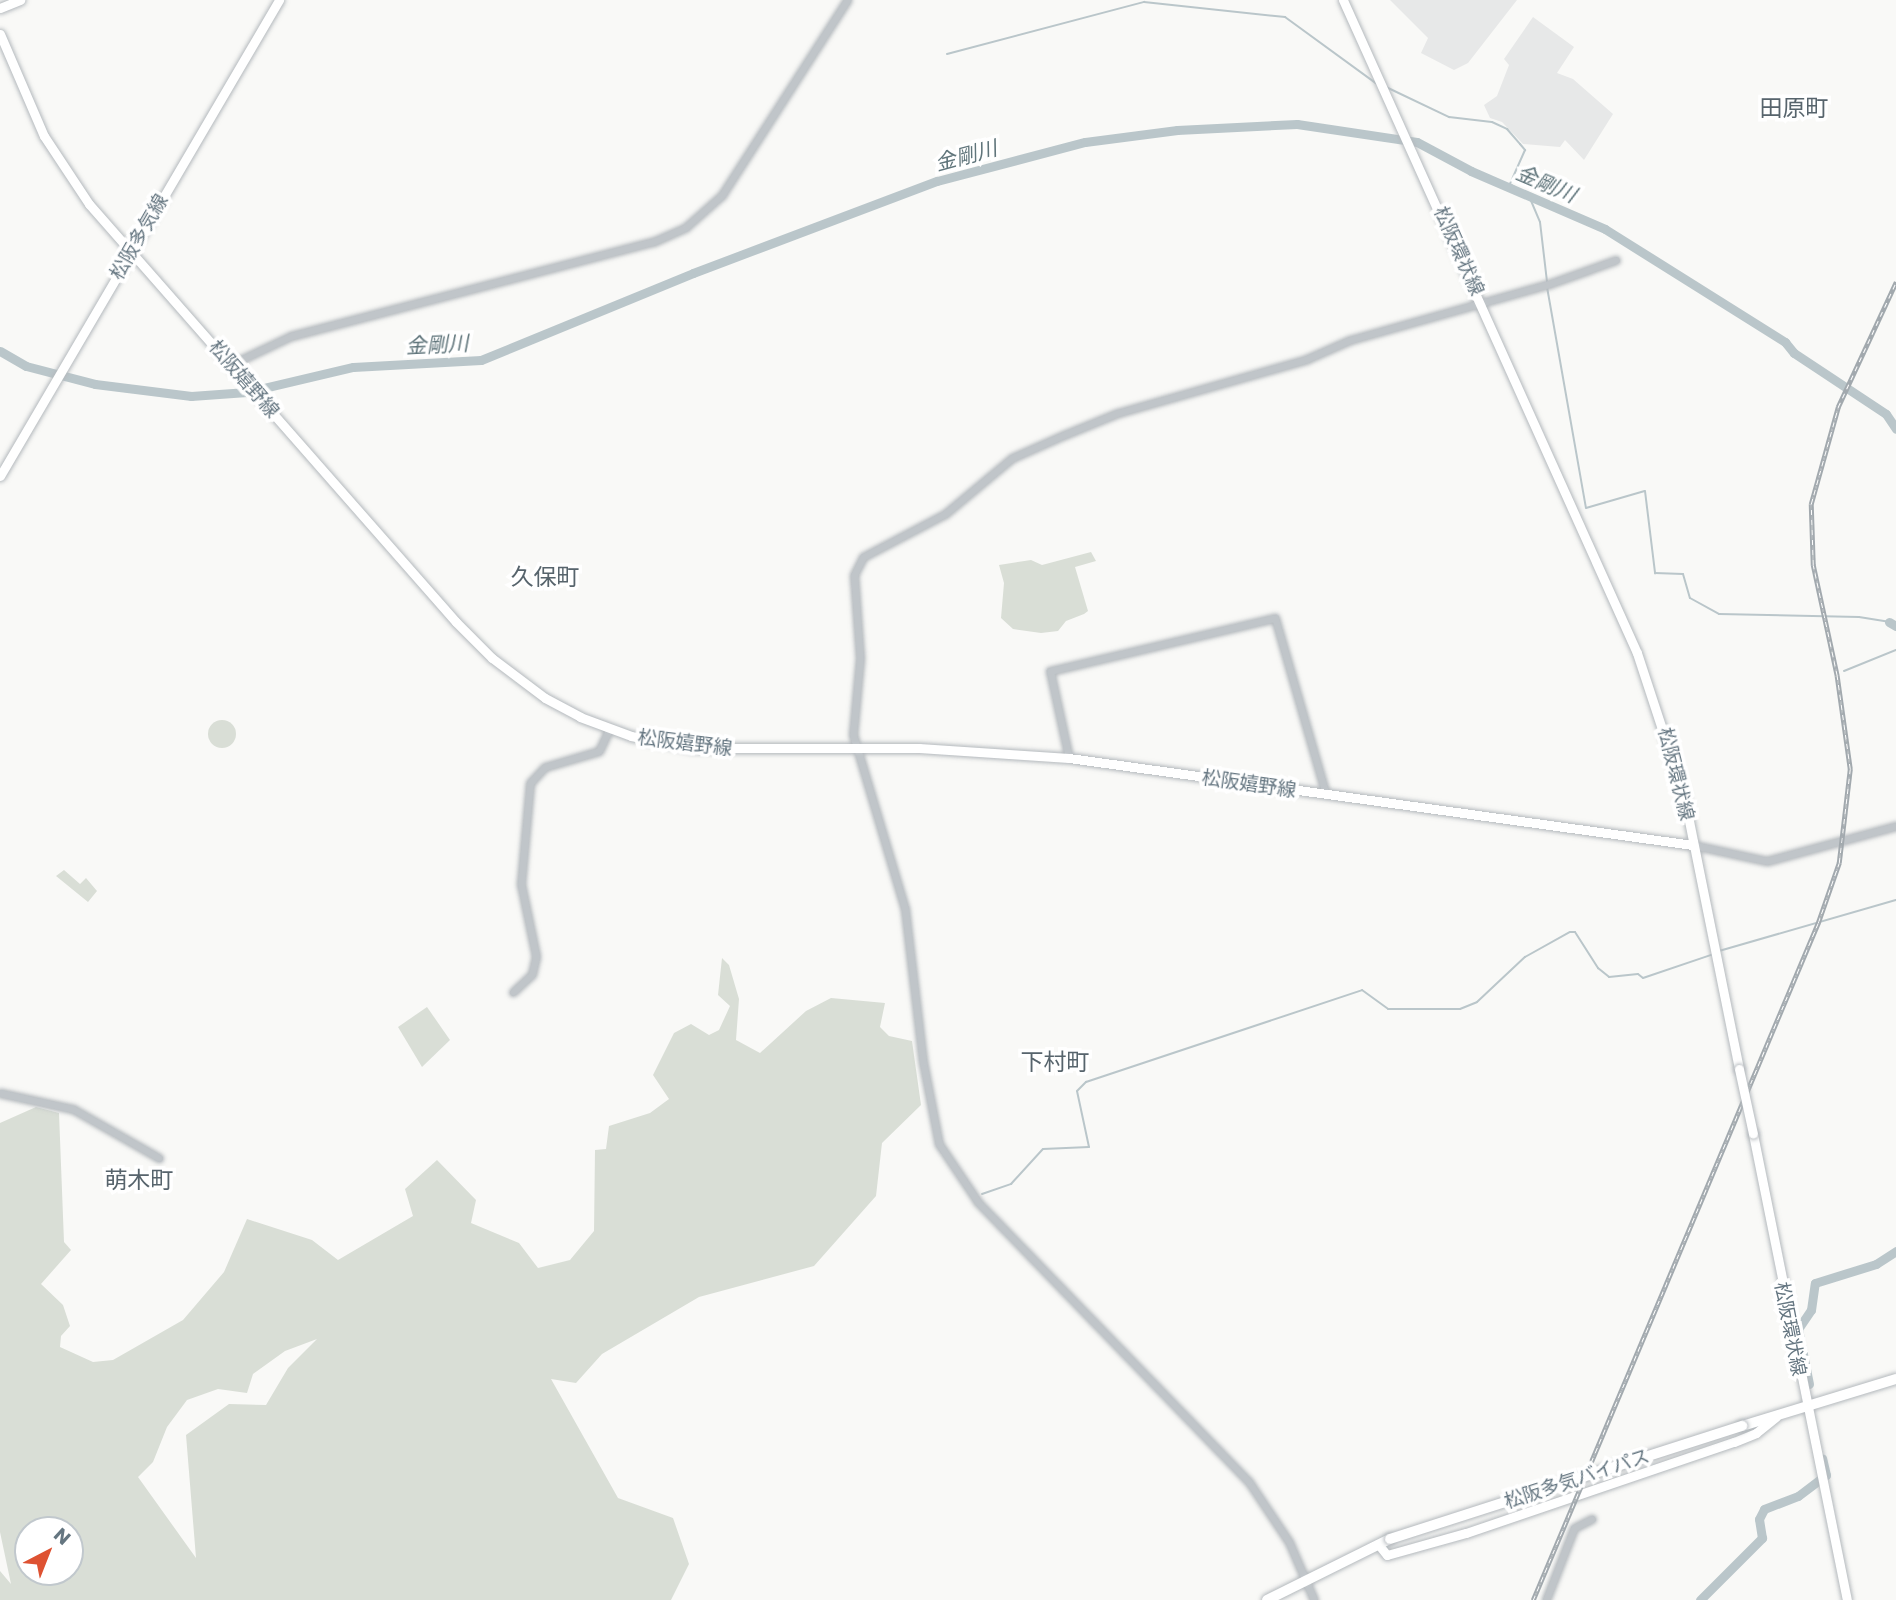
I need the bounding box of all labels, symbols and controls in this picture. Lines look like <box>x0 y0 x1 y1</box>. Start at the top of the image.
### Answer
district label: 田原町 <box>1760 94 1828 122</box>
water label: 金剛川 <box>932 136 1000 176</box>
water label: 金剛川 <box>1512 160 1580 208</box>
street label: 松阪多気線 <box>105 190 173 284</box>
street label: 松阪環状線 <box>1429 203 1489 299</box>
water label: 金剛川 <box>405 331 469 359</box>
street label: 松阪嬉野線 <box>204 336 284 422</box>
district label: 久保町 <box>511 563 579 591</box>
street label: 松阪環状線 <box>1653 725 1699 823</box>
street label: 松阪嬉野線 <box>636 726 734 760</box>
street label: 松阪嬉野線 <box>1200 766 1298 802</box>
district label: 下村町 <box>1021 1048 1089 1076</box>
district label: 萌木町 <box>105 1166 173 1194</box>
street label: 松阪環状線 <box>1770 1280 1810 1378</box>
street label: 松阪多気バイパス <box>1501 1445 1653 1513</box>
north arrow <box>14 1516 84 1586</box>
text: N <box>48 1522 76 1551</box>

